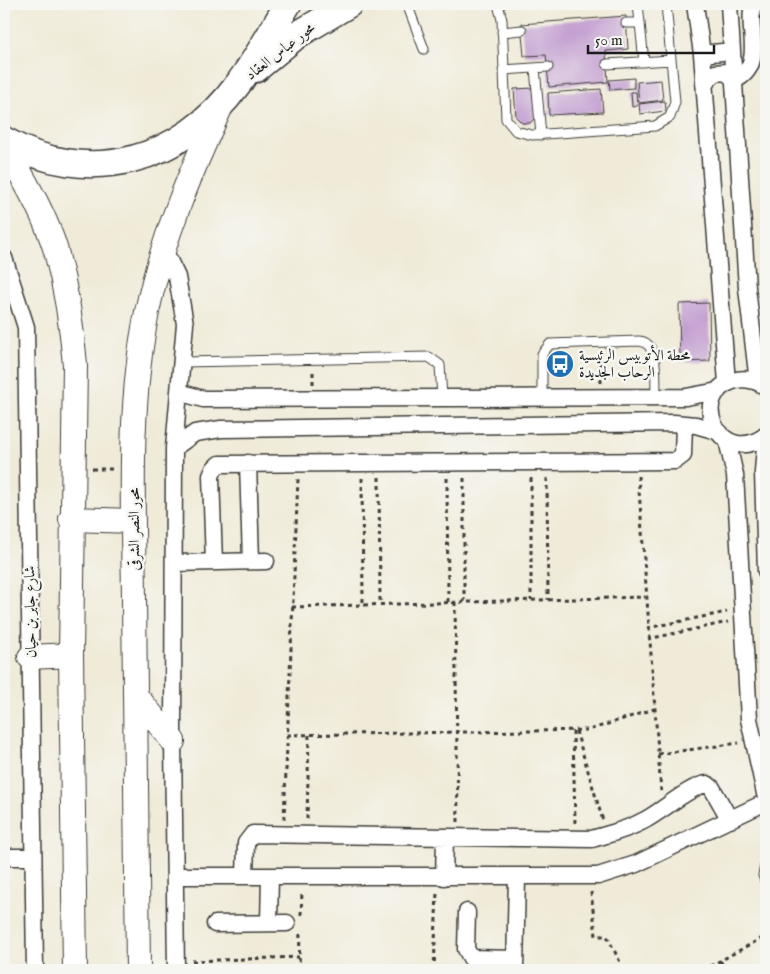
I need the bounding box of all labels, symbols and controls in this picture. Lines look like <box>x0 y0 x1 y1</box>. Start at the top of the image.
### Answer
street label: محور عباس العقاد <box>242 18 319 84</box>
scale bar <box>588 22 714 54</box>
text: 50 m <box>595 31 623 50</box>
place label: محطة الأتوبيس الرئيسية الرحاب الجديدة <box>579 344 690 382</box>
bus stop icon: محطة الأتوبيس الرئيسية الرحاب الجديدة <box>545 349 575 379</box>
street label: محور النصر الشرقى <box>125 488 144 570</box>
street label: شارع جابر بن حيان <box>20 566 44 658</box>

